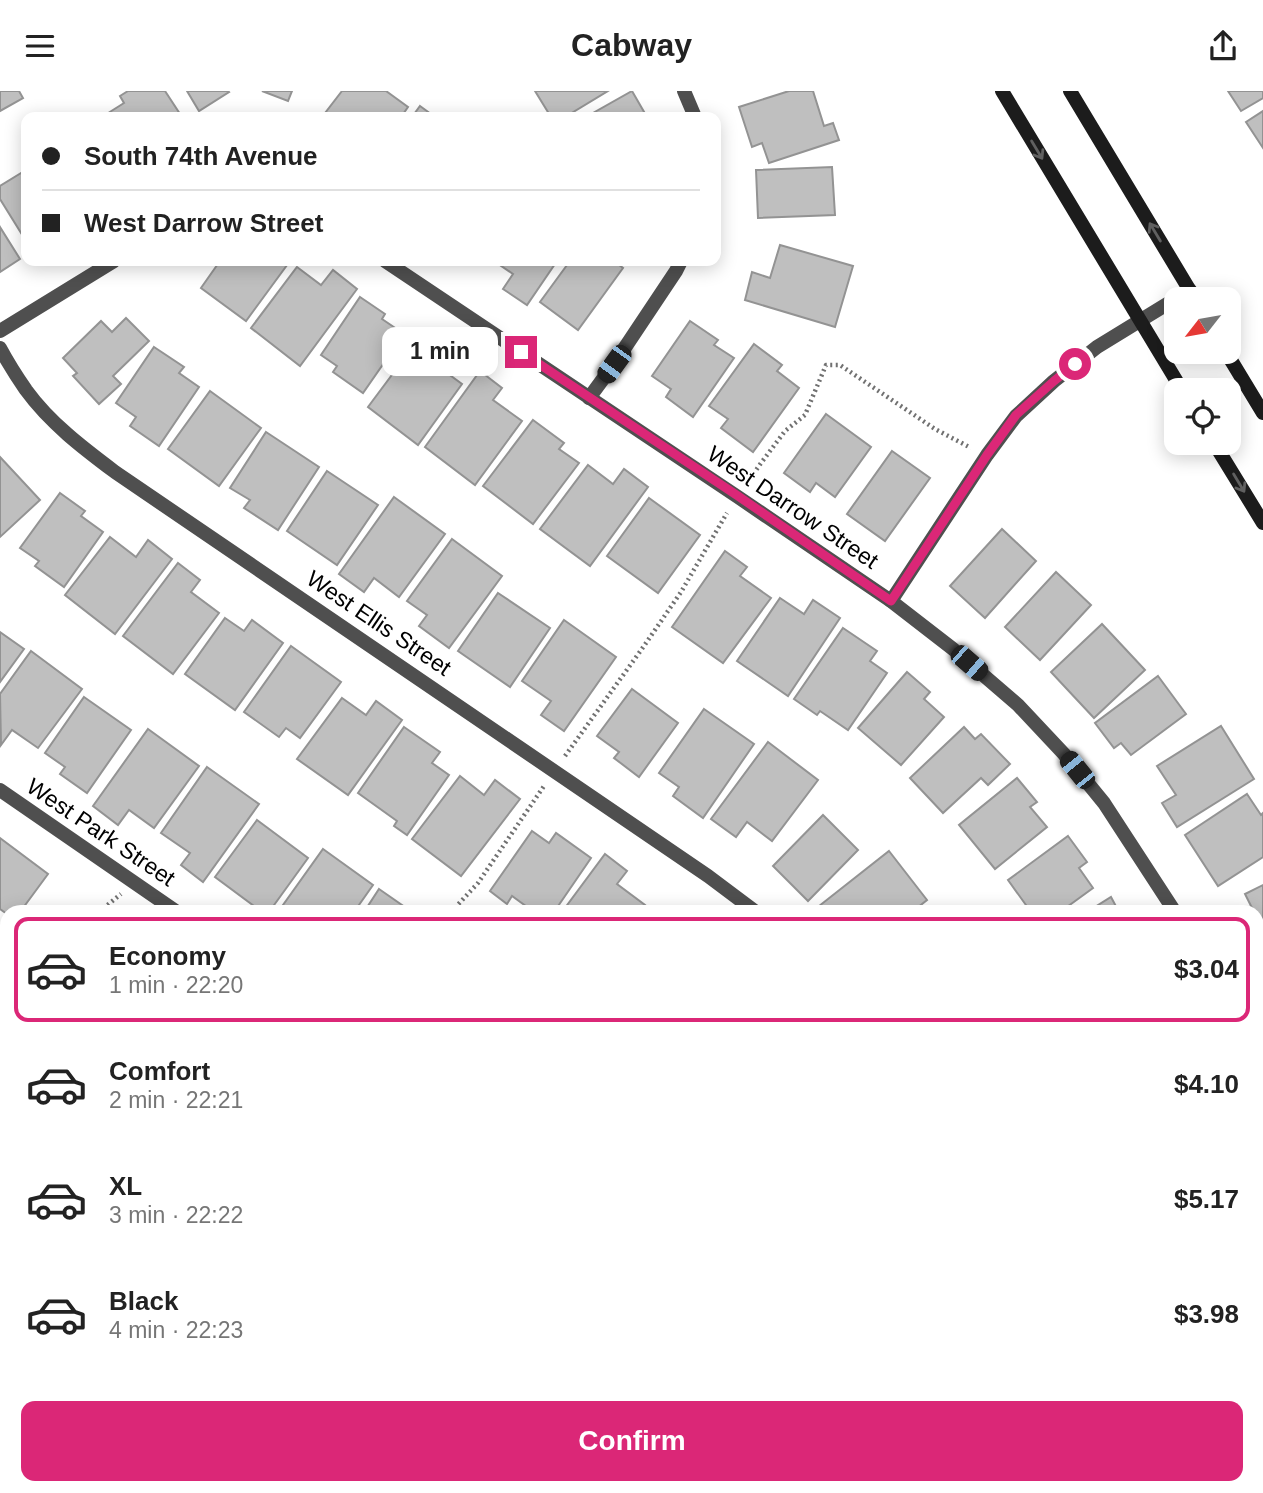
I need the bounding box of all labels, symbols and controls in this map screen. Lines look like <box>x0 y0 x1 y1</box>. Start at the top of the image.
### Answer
icon: menu <box>21 27 59 65</box>
text: Cabway <box>571 27 692 63</box>
icon: share <box>1204 27 1242 65</box>
one-way arrow <box>1030 139 1044 159</box>
text: South 74th Avenue <box>84 141 318 171</box>
text: West Darrow Street <box>84 208 323 238</box>
one-way arrow <box>1147 222 1161 242</box>
north arrow <box>1164 287 1241 364</box>
map controls <box>1164 287 1241 455</box>
callout: 1 min <box>381 327 496 377</box>
route end <box>505 336 537 368</box>
text: 1 min <box>410 338 470 364</box>
car <box>594 341 635 387</box>
route start <box>1059 348 1091 380</box>
button: locate <box>1164 378 1241 455</box>
street label: West Darrow Street <box>703 440 884 574</box>
one-way arrow <box>1232 472 1246 492</box>
street label: West Ellis Street <box>302 565 457 681</box>
car <box>947 641 992 685</box>
car <box>1056 747 1099 793</box>
street label: West Park Street <box>22 773 181 892</box>
icon: car <box>25 938 88 1001</box>
text: Economy <box>109 941 226 971</box>
text: $3.04 <box>1174 954 1239 984</box>
text: 1 min · 22:20 <box>109 972 243 998</box>
icon: car <box>25 1053 88 1116</box>
text: Comfort <box>109 1056 210 1086</box>
text: $4.10 <box>1174 1069 1239 1099</box>
text: 2 min · 22:21 <box>109 1087 243 1113</box>
icon: car <box>25 1168 88 1231</box>
text: XL <box>109 1171 142 1201</box>
text: $5.17 <box>1174 1184 1239 1214</box>
text: 3 min · 22:22 <box>109 1202 243 1228</box>
icon: car <box>25 1283 88 1346</box>
text: Black <box>109 1286 178 1316</box>
text: $3.98 <box>1174 1299 1239 1329</box>
text: 4 min · 22:23 <box>109 1317 243 1343</box>
button: Confirm <box>21 1401 1243 1481</box>

